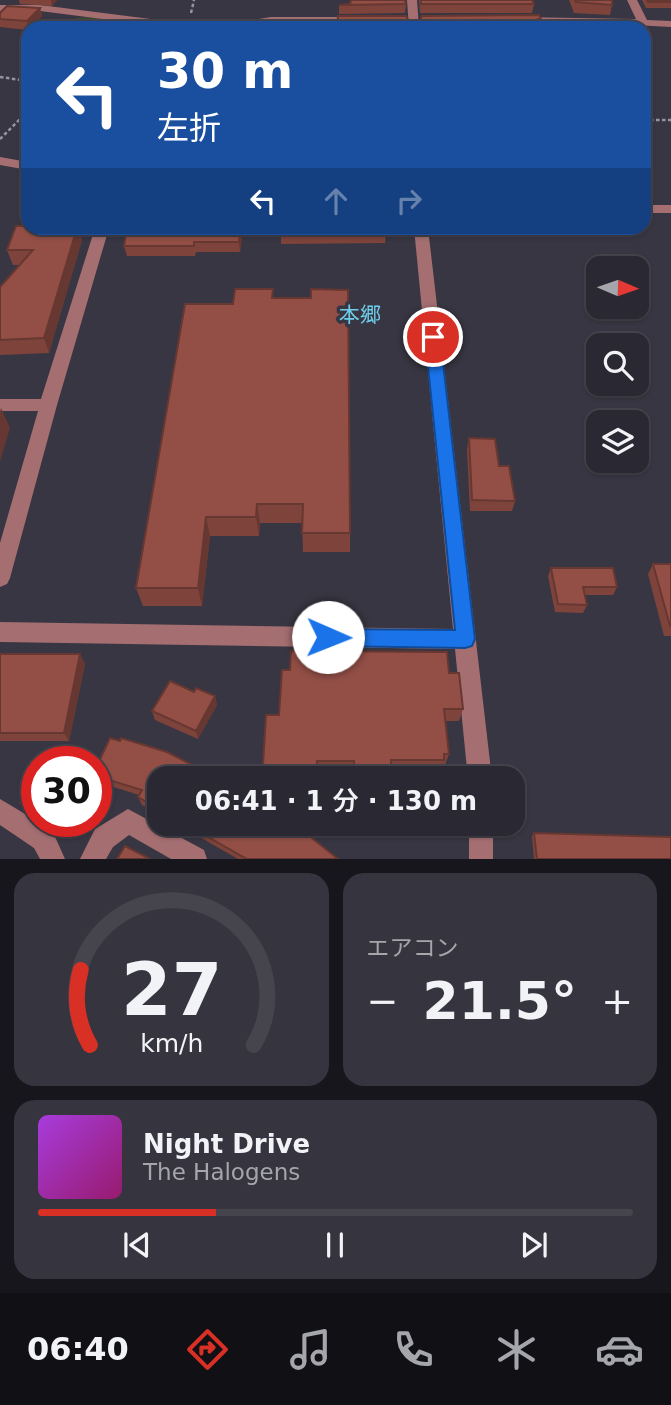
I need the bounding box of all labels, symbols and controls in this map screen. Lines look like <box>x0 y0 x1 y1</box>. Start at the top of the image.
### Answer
text: 30 m <box>157 43 293 100</box>
icon: left <box>42 49 133 140</box>
text: 左折 <box>157 109 221 147</box>
icon: left <box>244 182 282 220</box>
icon: ahead <box>317 182 355 220</box>
icon: right <box>390 182 428 220</box>
north arrow <box>586 256 649 318</box>
map controls <box>586 256 649 473</box>
district label: 本郷 <box>339 303 381 327</box>
pin <box>403 307 463 367</box>
icon: arrive <box>414 318 452 356</box>
button: search <box>586 333 649 396</box>
button: layers <box>586 410 649 473</box>
position arrow <box>291 600 365 674</box>
speed limit sign: 30 <box>21 746 112 837</box>
text: 06:41 · 1 分 · 130 m <box>195 786 477 816</box>
text: エアコン <box>367 935 459 961</box>
text: 27 <box>121 948 222 1033</box>
text: 21.5° <box>423 971 577 1031</box>
text: − <box>367 979 398 1023</box>
text: + <box>601 979 633 1023</box>
text: km/h <box>140 1029 203 1058</box>
text: Night Drive <box>143 1129 310 1159</box>
text: The Halogens <box>143 1159 300 1185</box>
icon: previous <box>118 1226 156 1264</box>
icon: pause <box>316 1226 354 1264</box>
icon: next <box>515 1226 553 1264</box>
icon: directions <box>183 1325 232 1374</box>
icon: music <box>286 1325 335 1374</box>
icon: phone <box>389 1325 438 1374</box>
icon: climate <box>492 1325 541 1374</box>
icon: car <box>595 1325 644 1374</box>
text: 06:40 <box>27 1330 129 1368</box>

